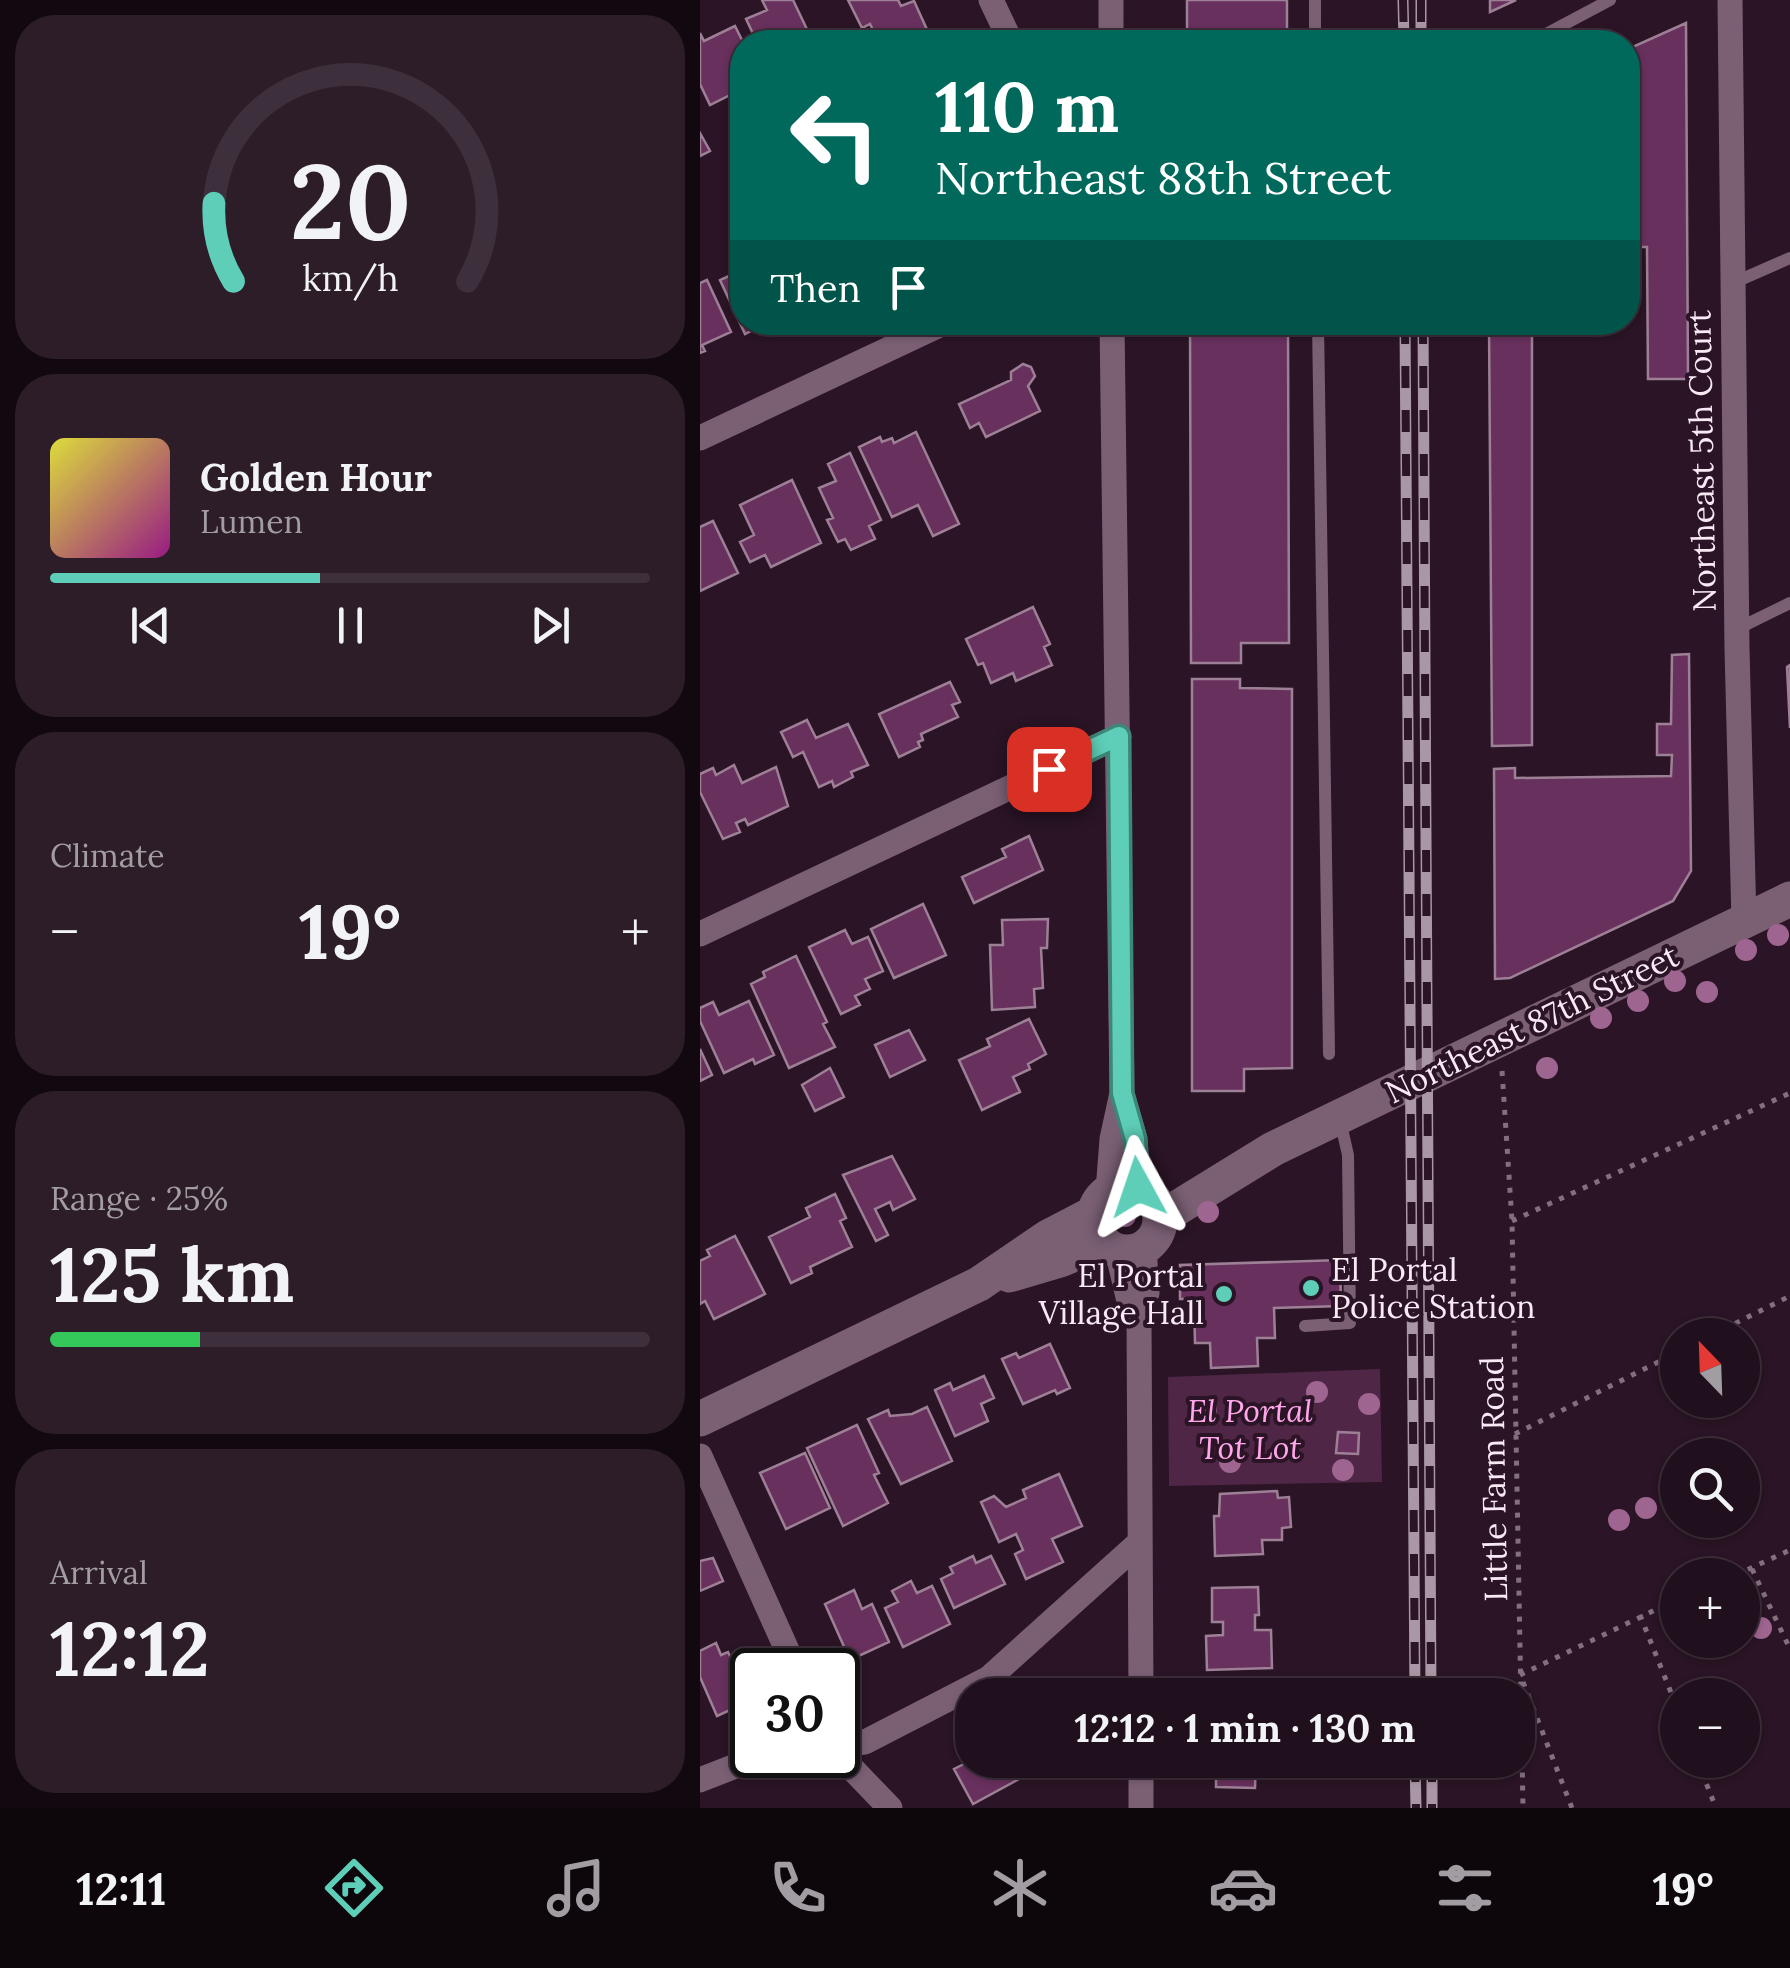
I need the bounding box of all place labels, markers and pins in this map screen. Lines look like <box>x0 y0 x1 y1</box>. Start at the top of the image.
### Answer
pin <box>1007 727 1092 812</box>
place label: El Portal Police Station <box>1331 1249 1535 1327</box>
place label: El Portal Village Hall <box>1038 1255 1204 1333</box>
marker: El Portal Police Station <box>1300 1277 1322 1299</box>
marker: El Portal Village Hall <box>1213 1283 1235 1305</box>

